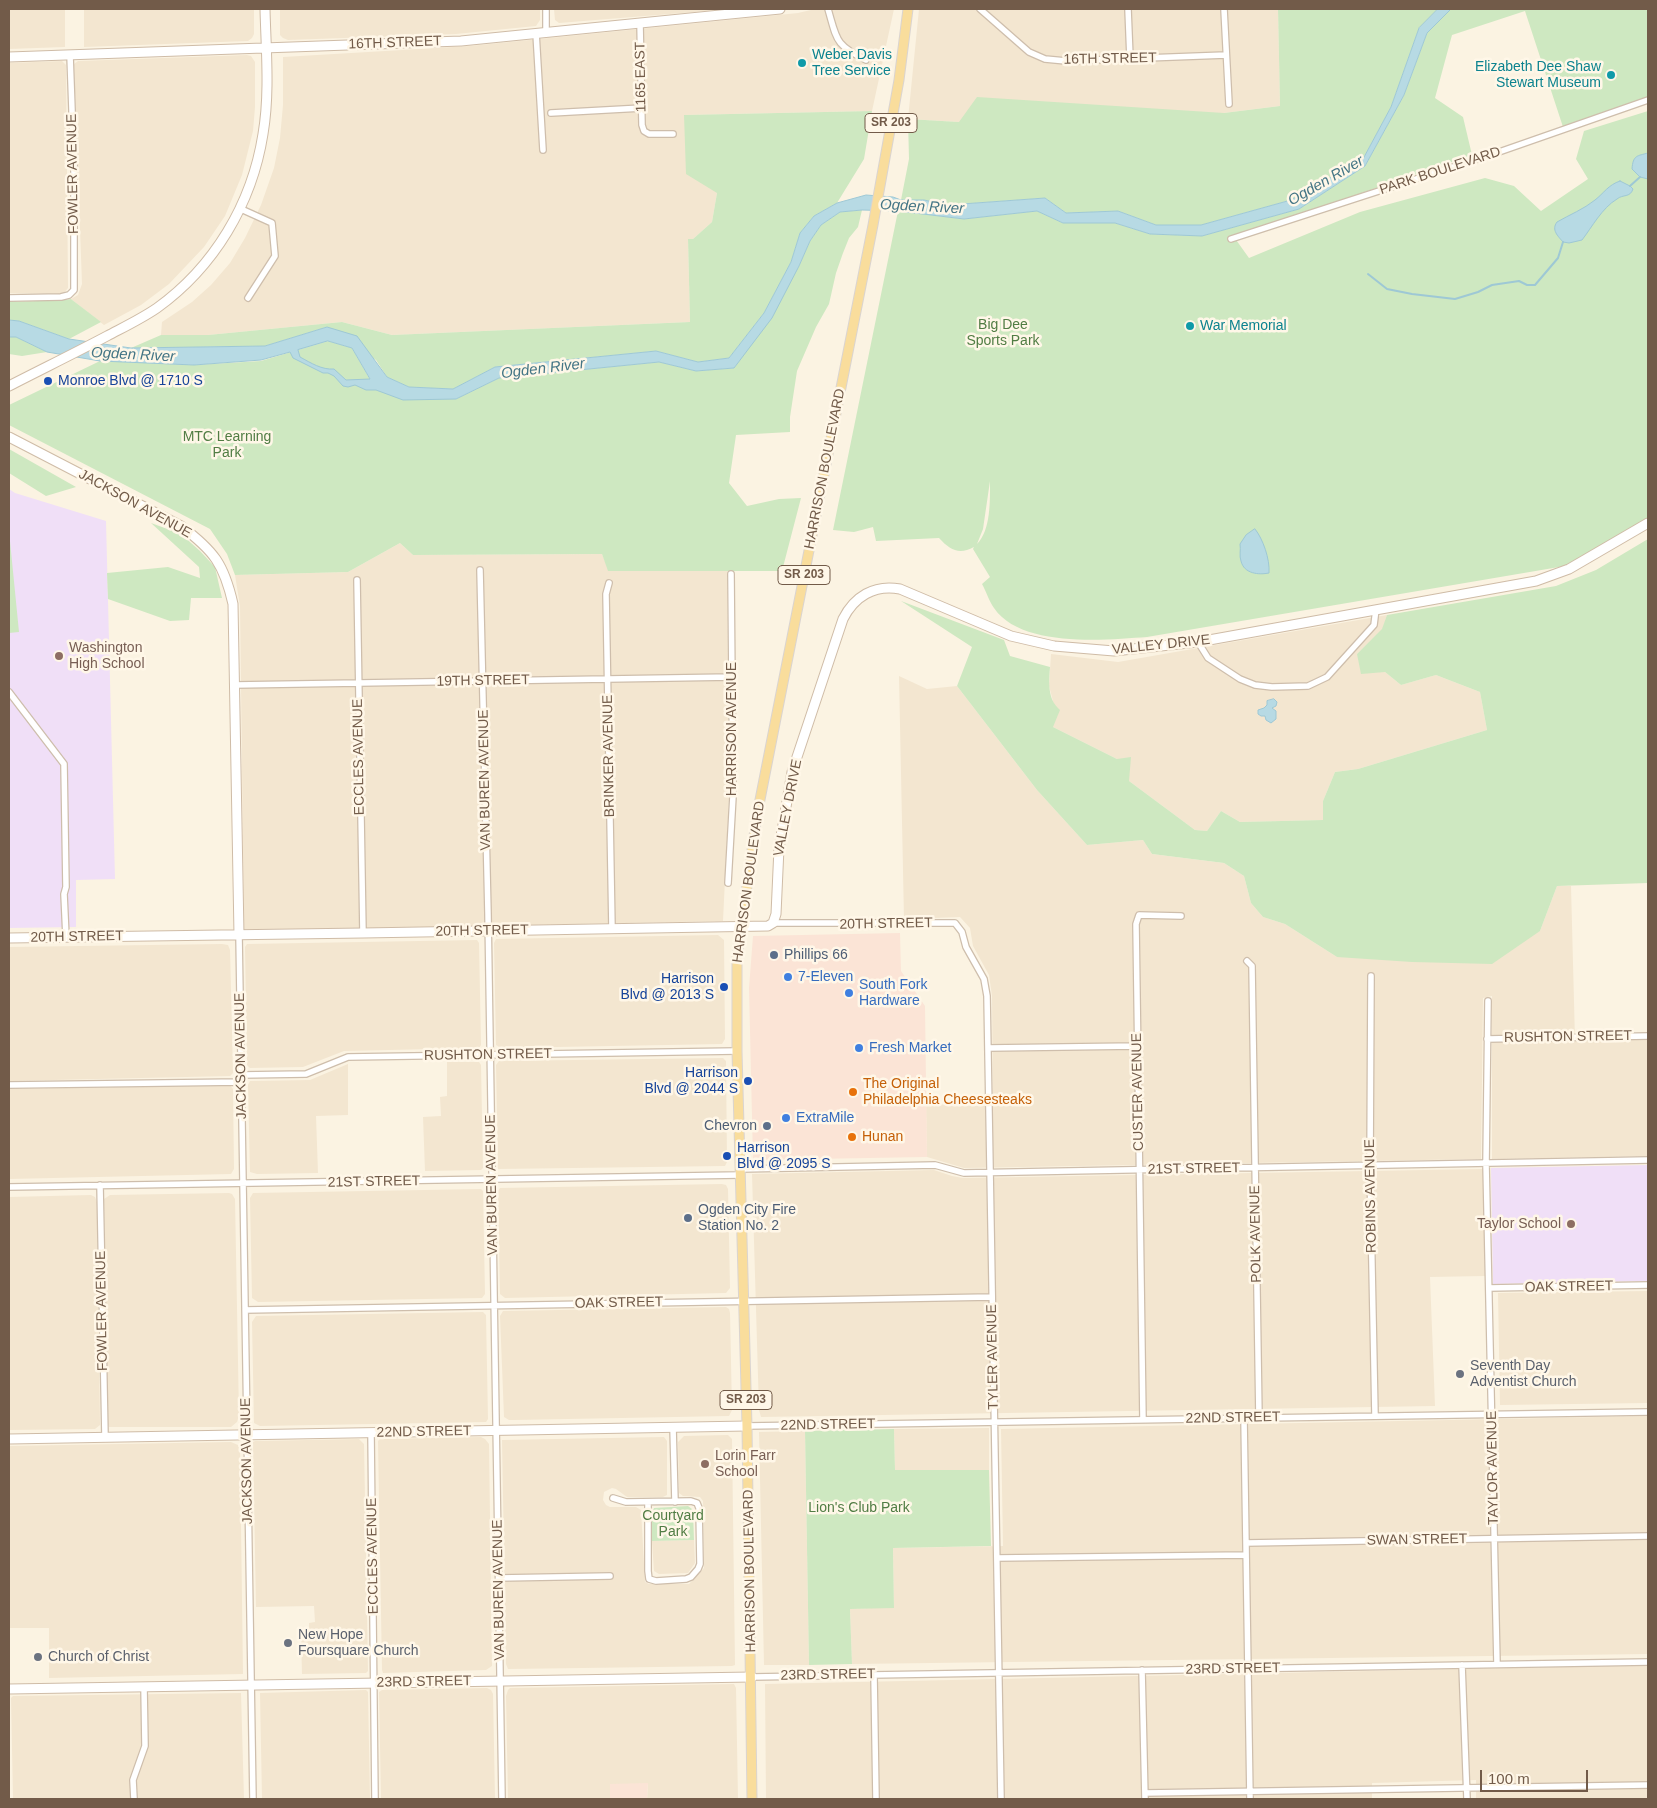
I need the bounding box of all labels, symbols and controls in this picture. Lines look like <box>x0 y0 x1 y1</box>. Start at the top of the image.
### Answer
street label: 16TH STREET <box>348 33 442 53</box>
street label: 1165 EAST <box>632 42 650 112</box>
place label: Weber Davis Tree Service <box>812 47 892 80</box>
street label: 16TH STREET <box>1063 50 1157 68</box>
marker: Weber Davis Tree Service <box>796 57 808 69</box>
place label: Elizabeth Dee Shaw Stewart Museum <box>1475 59 1601 92</box>
marker: Elizabeth Dee Shaw Stewart Museum <box>1605 69 1617 81</box>
street label: FOWLER AVENUE <box>64 114 82 234</box>
road number: SR 203 <box>865 114 917 132</box>
street label: PARK BOULEVARD <box>1377 143 1503 199</box>
water label: Ogden River <box>1285 152 1367 210</box>
water label: Ogden River <box>879 196 965 218</box>
park label: Big Dee Sports Park <box>966 317 1040 350</box>
place label: War Memorial <box>1200 318 1287 334</box>
marker: War Memorial <box>1184 320 1196 332</box>
water label: Ogden River <box>90 344 176 366</box>
water label: Ogden River <box>500 355 586 383</box>
place label: Monroe Blvd @ 1710 S <box>58 373 203 389</box>
marker: Monroe Blvd @ 1710 S <box>42 375 54 387</box>
street label: HARRISON BOULEVARD <box>801 387 849 551</box>
park label: MTC Learning Park <box>183 429 271 462</box>
street label: JACKSON AVENUE <box>76 466 194 542</box>
road number: SR 203 <box>778 566 830 584</box>
street label: VALLEY DRIVE <box>1111 631 1211 659</box>
place label: Washington High School <box>69 640 144 672</box>
marker: Washington High School <box>53 650 65 662</box>
street label: HARRISON AVENUE <box>724 662 740 796</box>
street label: 19TH STREET <box>436 672 530 690</box>
street label: BRINKER AVENUE <box>600 695 618 817</box>
street label: ECCLES AVENUE <box>350 699 368 815</box>
street label: VAN BUREN AVENUE <box>475 709 495 851</box>
street label: VALLEY DRIVE <box>770 758 806 858</box>
street label: HARRISON BOULEVARD <box>729 800 769 964</box>
street label: 20TH STREET <box>839 915 933 933</box>
street label: 20TH STREET <box>435 922 529 940</box>
street label: 20TH STREET <box>30 928 124 946</box>
place label: Phillips 66 <box>784 947 848 963</box>
marker: Phillips 66 <box>768 949 780 961</box>
place label: 7-Eleven <box>798 969 853 985</box>
place label: Harrison Blvd @ 2013 S <box>620 971 714 1004</box>
marker: 7-Eleven <box>782 971 794 983</box>
place label: South Fork Hardware <box>859 977 927 1010</box>
marker: Harrison Blvd @ 2013 S <box>718 981 730 993</box>
marker: South Fork Hardware <box>843 987 855 999</box>
street label: JACKSON AVENUE <box>231 993 251 1119</box>
street label: RUSHTON STREET <box>1504 1027 1632 1047</box>
street label: CUSTER AVENUE <box>1129 1033 1147 1151</box>
place label: Fresh Market <box>869 1040 951 1056</box>
marker: Fresh Market <box>853 1042 865 1054</box>
street label: RUSHTON STREET <box>424 1045 552 1065</box>
place label: Harrison Blvd @ 2044 S <box>644 1065 738 1098</box>
marker: Harrison Blvd @ 2044 S <box>742 1075 754 1087</box>
place label: The Original Philadelphia Cheesesteaks <box>863 1076 1032 1108</box>
marker: The Original Philadelphia Cheesesteaks <box>847 1086 859 1098</box>
place label: ExtraMile <box>796 1110 854 1126</box>
marker: ExtraMile <box>780 1112 792 1124</box>
street label: VAN BUREN AVENUE <box>482 1114 502 1256</box>
place label: Chevron <box>704 1118 757 1134</box>
marker: Chevron <box>761 1120 773 1132</box>
place label: Hunan <box>862 1129 903 1145</box>
marker: Hunan <box>846 1131 858 1143</box>
street label: ROBINS AVENUE <box>1362 1139 1380 1253</box>
place label: Harrison Blvd @ 2095 S <box>737 1140 831 1172</box>
marker: Harrison Blvd @ 2095 S <box>721 1150 733 1162</box>
street label: 21ST STREET <box>1148 1160 1240 1178</box>
street label: 21ST STREET <box>328 1173 420 1191</box>
street label: POLK AVENUE <box>1247 1185 1265 1283</box>
place label: Ogden City Fire Station No. 2 <box>698 1202 796 1234</box>
marker: Ogden City Fire Station No. 2 <box>682 1212 694 1224</box>
place label: Taylor School <box>1477 1216 1561 1232</box>
marker: Taylor School <box>1565 1218 1577 1230</box>
street label: FOWLER AVENUE <box>93 1251 111 1371</box>
street label: OAK STREET <box>1525 1278 1613 1296</box>
street label: OAK STREET <box>575 1294 663 1312</box>
street label: TYLER AVENUE <box>984 1304 1002 1410</box>
place label: Seventh Day Adventist Church <box>1470 1358 1577 1390</box>
marker: Seventh Day Adventist Church <box>1454 1368 1466 1380</box>
road number: SR 203 <box>720 1390 772 1410</box>
street label: JACKSON AVENUE <box>237 1398 257 1524</box>
street label: 22ND STREET <box>1185 1409 1281 1427</box>
street label: TAYLOR AVENUE <box>1484 1411 1502 1525</box>
street label: 22ND STREET <box>780 1416 876 1434</box>
street label: 22ND STREET <box>376 1423 472 1441</box>
place label: Lorin Farr School <box>715 1448 776 1480</box>
marker: Lorin Farr School <box>699 1458 711 1470</box>
street label: HARRISON BOULEVARD <box>740 1489 760 1653</box>
street label: ECCLES AVENUE <box>364 1498 382 1614</box>
park label: Lion's Club Park <box>808 1500 910 1516</box>
park label: Courtyard Park <box>642 1508 704 1540</box>
street label: VAN BUREN AVENUE <box>489 1519 509 1661</box>
street label: SWAN STREET <box>1367 1531 1467 1549</box>
place label: New Hope Foursquare Church <box>298 1627 419 1660</box>
marker: New Hope Foursquare Church <box>282 1637 294 1649</box>
place label: Church of Christ <box>48 1649 149 1665</box>
marker: Church of Christ <box>32 1651 44 1663</box>
street label: 23RD STREET <box>1185 1660 1281 1678</box>
street label: 23RD STREET <box>780 1666 876 1684</box>
street label: 23RD STREET <box>376 1673 472 1691</box>
scale bar <box>1482 1760 1590 1792</box>
text: 100 m <box>1488 1770 1530 1787</box>

